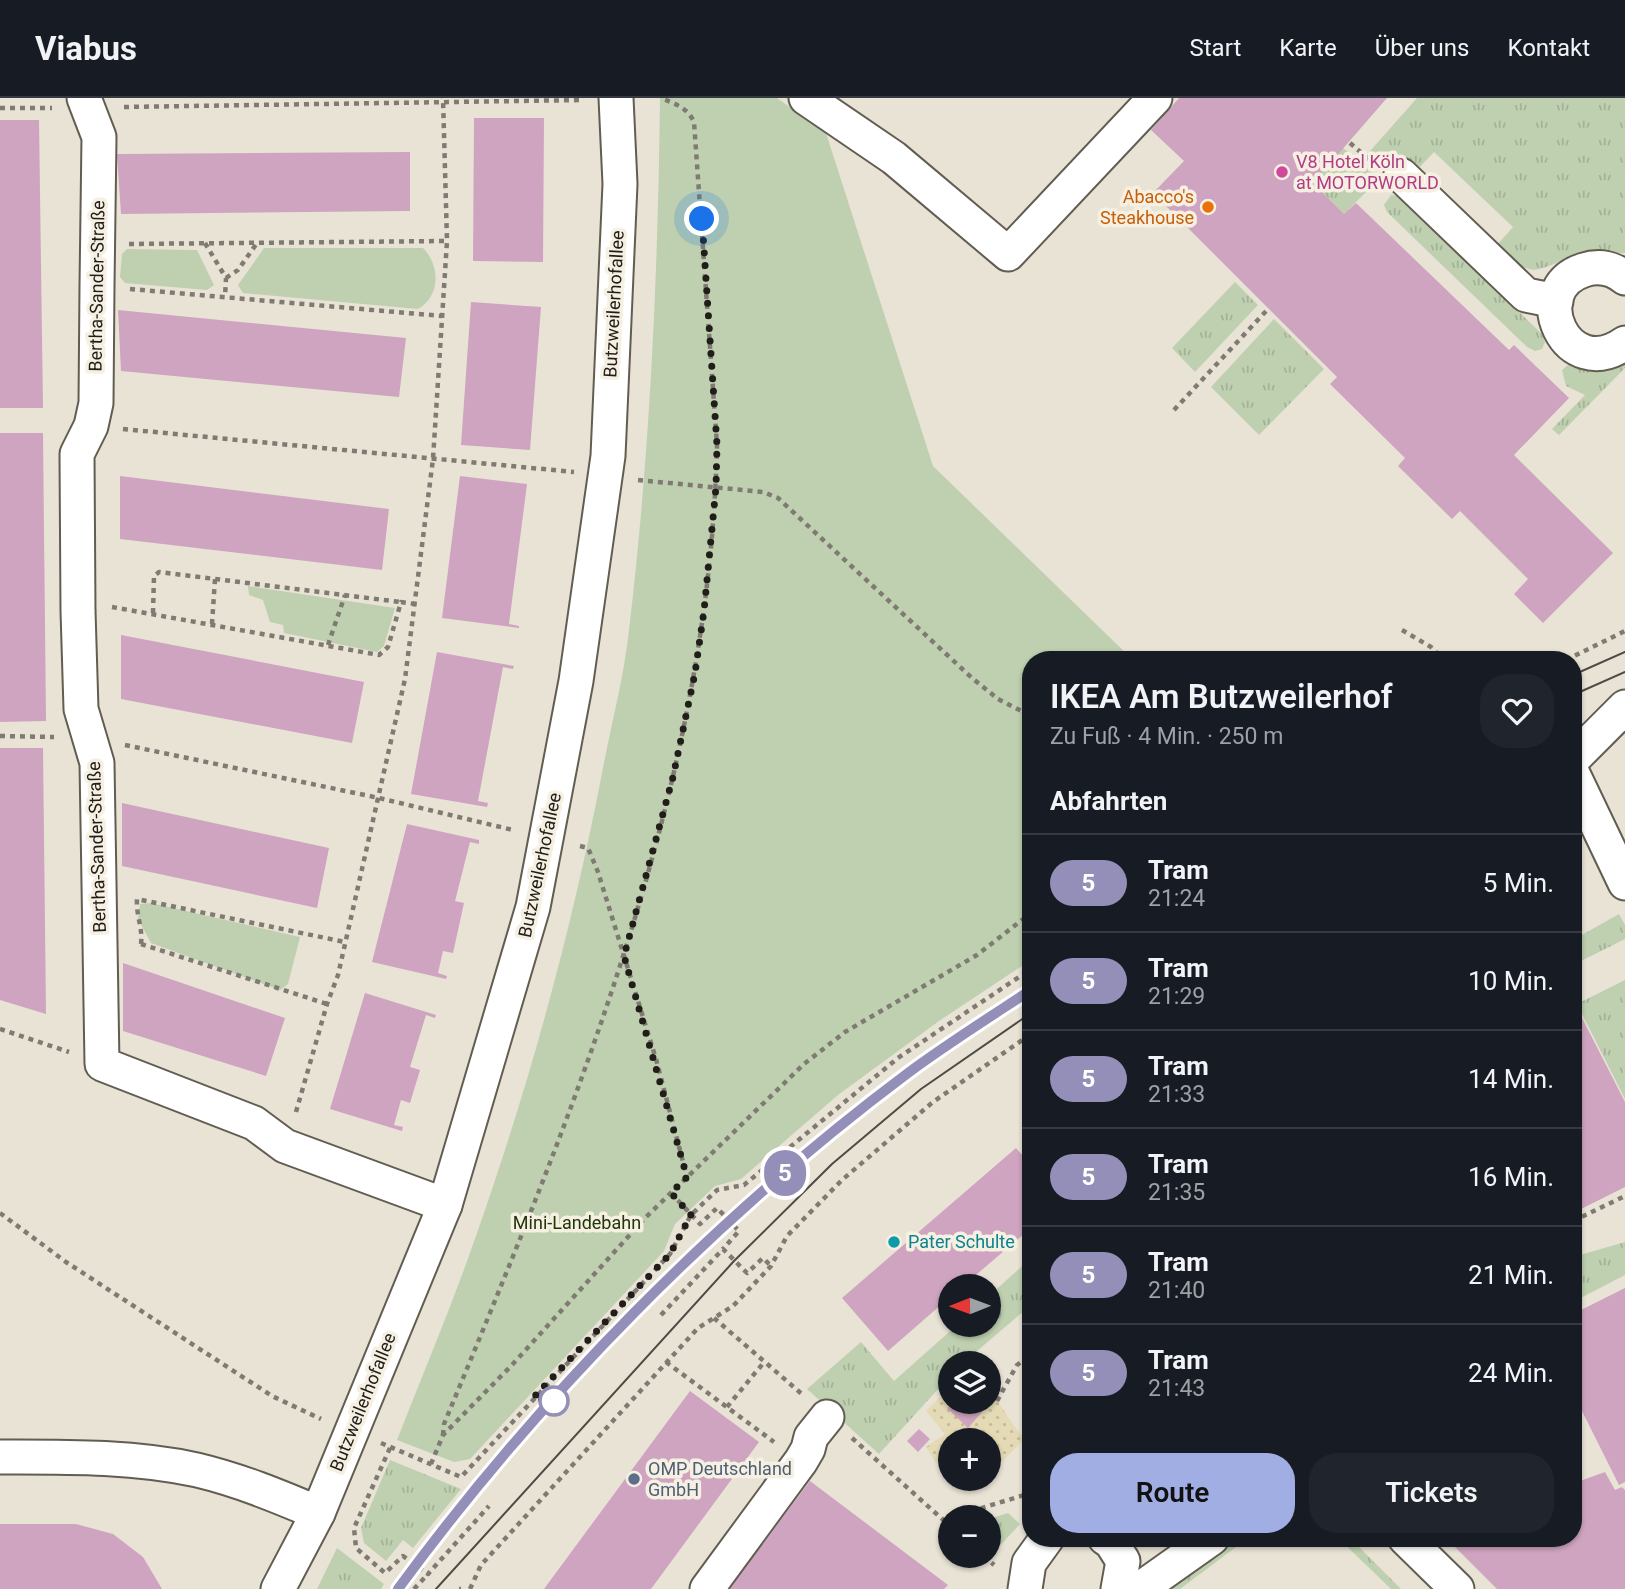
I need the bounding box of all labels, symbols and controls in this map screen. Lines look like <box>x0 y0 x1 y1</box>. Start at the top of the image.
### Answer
text: Viabus <box>35 29 137 68</box>
text: Start <box>1190 34 1241 62</box>
text: Karte <box>1279 34 1337 62</box>
text: Über uns <box>1375 34 1469 62</box>
text: Kontakt <box>1507 34 1590 62</box>
place label: V8 Hotel Köln at MOTORWORLD <box>1296 151 1439 193</box>
marker: V8 Hotel Köln at MOTORWORLD <box>1274 164 1290 180</box>
place label: Abacco's Steakhouse <box>1100 186 1194 228</box>
marker: Abacco's Steakhouse <box>1200 199 1216 215</box>
street label: Bertha-Sander-Straße <box>85 200 108 372</box>
your location <box>684 201 719 236</box>
street label: Butzweilerhofallee <box>599 230 628 378</box>
button: heart <box>1480 674 1554 748</box>
text: IKEA Am Butzweilerhof <box>1050 677 1393 716</box>
text: Zu Fuß · 4 Min. · 250 m <box>1050 723 1283 750</box>
street label: Bertha-Sander-Straße <box>83 761 110 933</box>
text: Abfahrten <box>1050 786 1167 816</box>
street label: Butzweilerhofallee <box>514 791 565 939</box>
text: Tram <box>1148 855 1209 885</box>
text: 5 Min. <box>1483 868 1554 898</box>
text: 5 <box>1082 869 1095 897</box>
text: 21:24 <box>1148 885 1205 912</box>
text: Tram <box>1148 953 1209 983</box>
text: 10 Min. <box>1468 966 1554 996</box>
text: 5 <box>1082 967 1095 995</box>
text: 21:29 <box>1148 983 1205 1010</box>
text: Tram <box>1148 1051 1209 1081</box>
text: 14 Min. <box>1468 1064 1554 1094</box>
text: 5 <box>1082 1065 1095 1093</box>
text: 21:33 <box>1148 1081 1205 1108</box>
text: Tram <box>1148 1149 1209 1179</box>
line badge: 5 <box>762 1150 808 1196</box>
text: 5 <box>778 1159 792 1187</box>
text: 16 Min. <box>1468 1162 1554 1192</box>
text: 5 <box>1082 1163 1095 1191</box>
text: 21:35 <box>1148 1179 1205 1206</box>
park label: Mini-Landebahn <box>513 1212 641 1233</box>
place label: Pater Schulte <box>908 1231 1015 1252</box>
marker: Pater Schulte <box>886 1234 902 1250</box>
text: Tram <box>1148 1247 1209 1277</box>
text: 21 Min. <box>1468 1260 1554 1290</box>
text: 5 <box>1082 1261 1095 1289</box>
north arrow <box>938 1274 1001 1337</box>
map controls <box>938 1274 1001 1568</box>
text: 21:40 <box>1148 1277 1205 1304</box>
street label: Butzweilerhofallee <box>325 1329 400 1474</box>
text: Tram <box>1148 1345 1209 1375</box>
button: layers <box>938 1351 1001 1414</box>
text: 24 Min. <box>1468 1358 1554 1388</box>
text: 5 <box>1082 1359 1095 1387</box>
text: 21:43 <box>1148 1375 1205 1402</box>
unlabelled marker <box>539 1386 569 1416</box>
button: + <box>938 1428 1001 1491</box>
button: Route <box>1050 1453 1295 1533</box>
button: Tickets <box>1309 1453 1554 1533</box>
place label: OMP Deutschland GmbH <box>648 1458 792 1500</box>
marker: OMP Deutschland GmbH <box>626 1471 642 1487</box>
button: − <box>938 1505 1001 1568</box>

